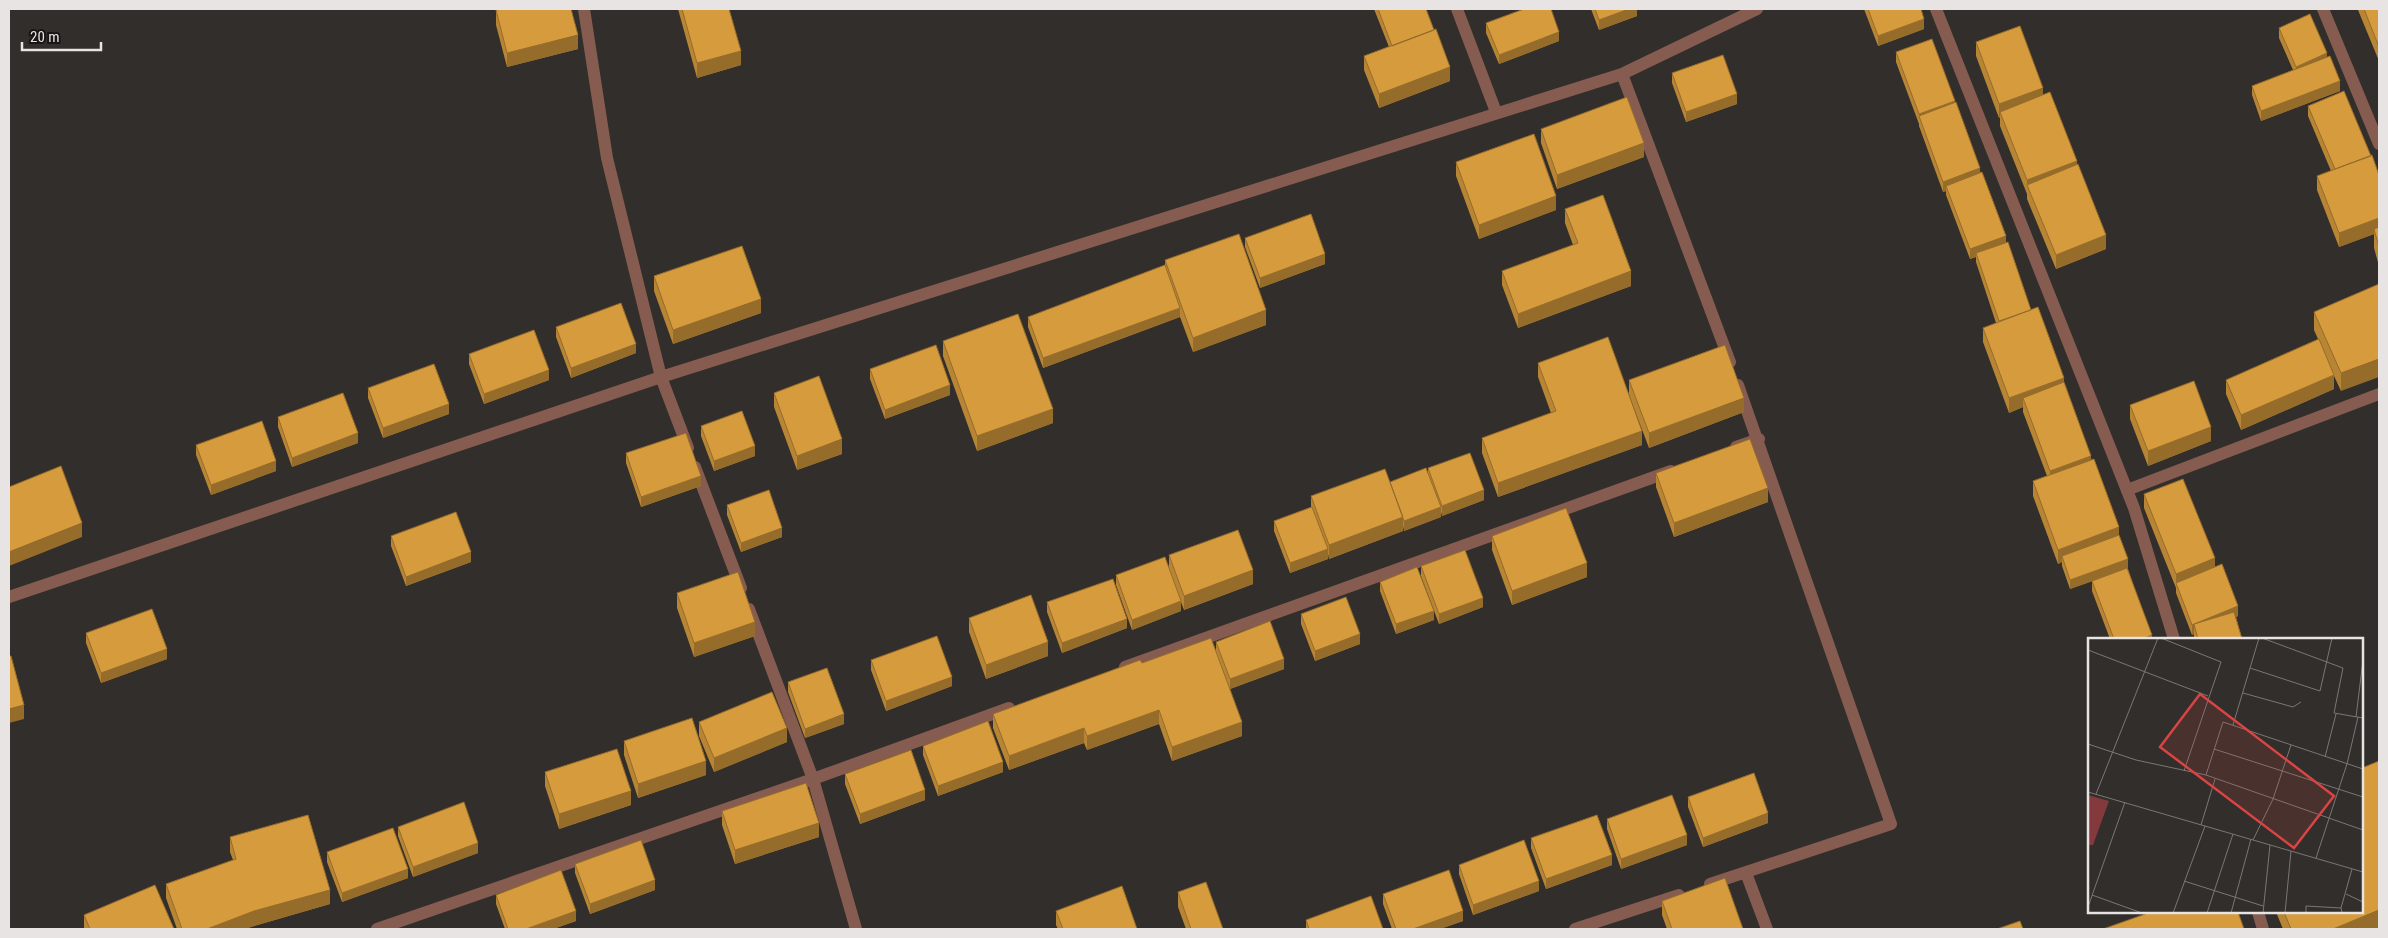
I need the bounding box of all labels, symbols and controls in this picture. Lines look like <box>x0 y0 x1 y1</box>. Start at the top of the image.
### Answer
scale bar <box>22 20 101 52</box>
text: 20 m <box>30 28 60 46</box>
inset map <box>2088 638 2363 913</box>

